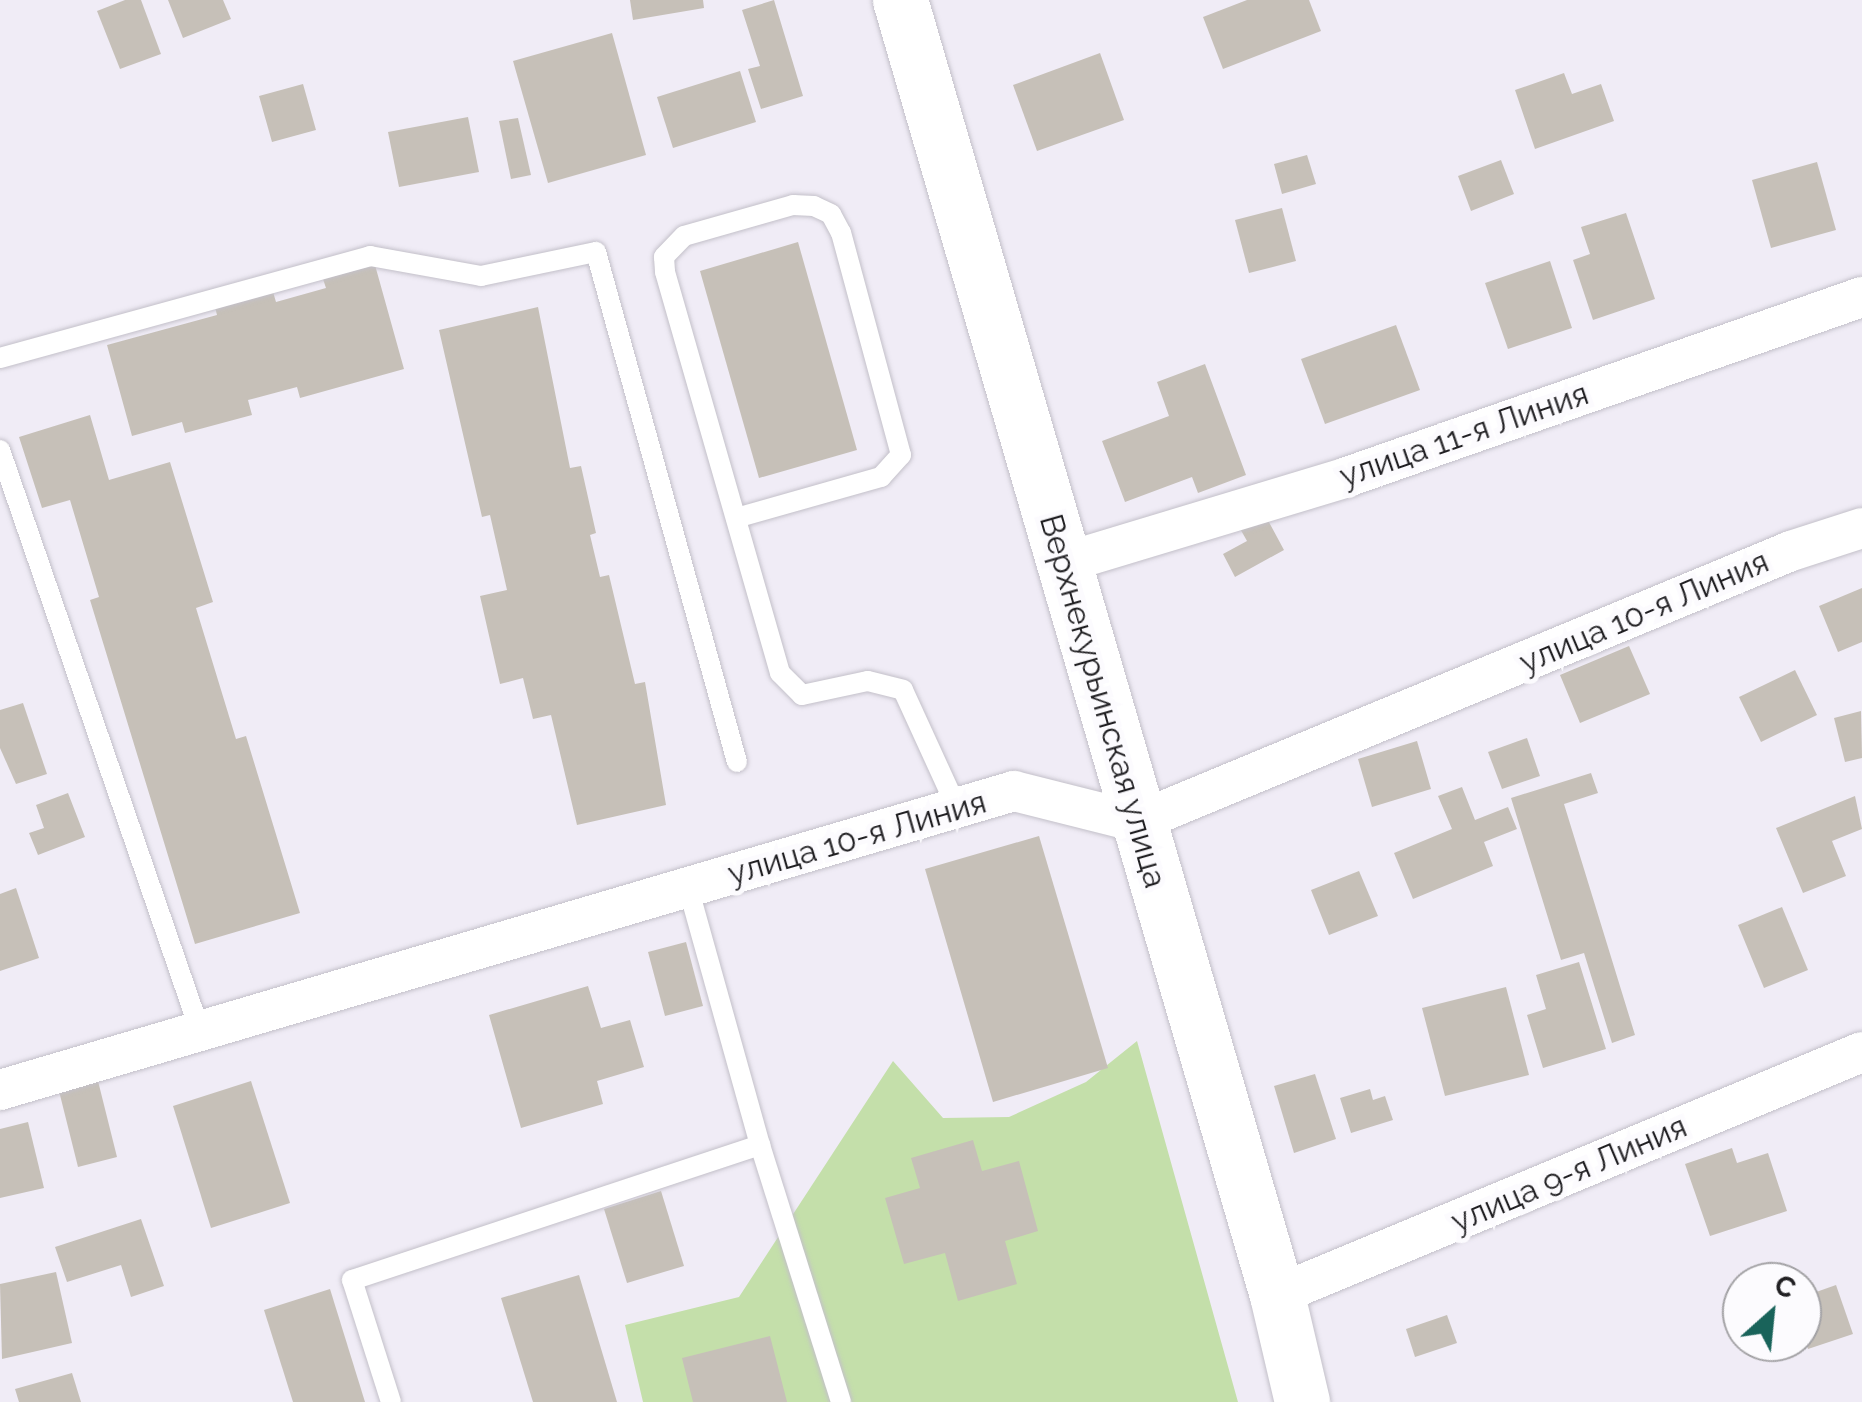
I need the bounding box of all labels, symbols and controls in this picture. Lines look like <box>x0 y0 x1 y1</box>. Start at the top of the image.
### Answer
street label: улица 11-я Линия <box>1335 374 1593 496</box>
street label: Верхнекурьинская улица <box>1031 510 1175 892</box>
street label: улица 10-я Линия <box>1514 542 1774 682</box>
street label: улица 10-я Линия <box>724 783 990 893</box>
street label: улица 9-я Линия <box>1445 1107 1693 1241</box>
north arrow <box>1722 1262 1822 1362</box>
text: С <box>1769 1268 1801 1306</box>

